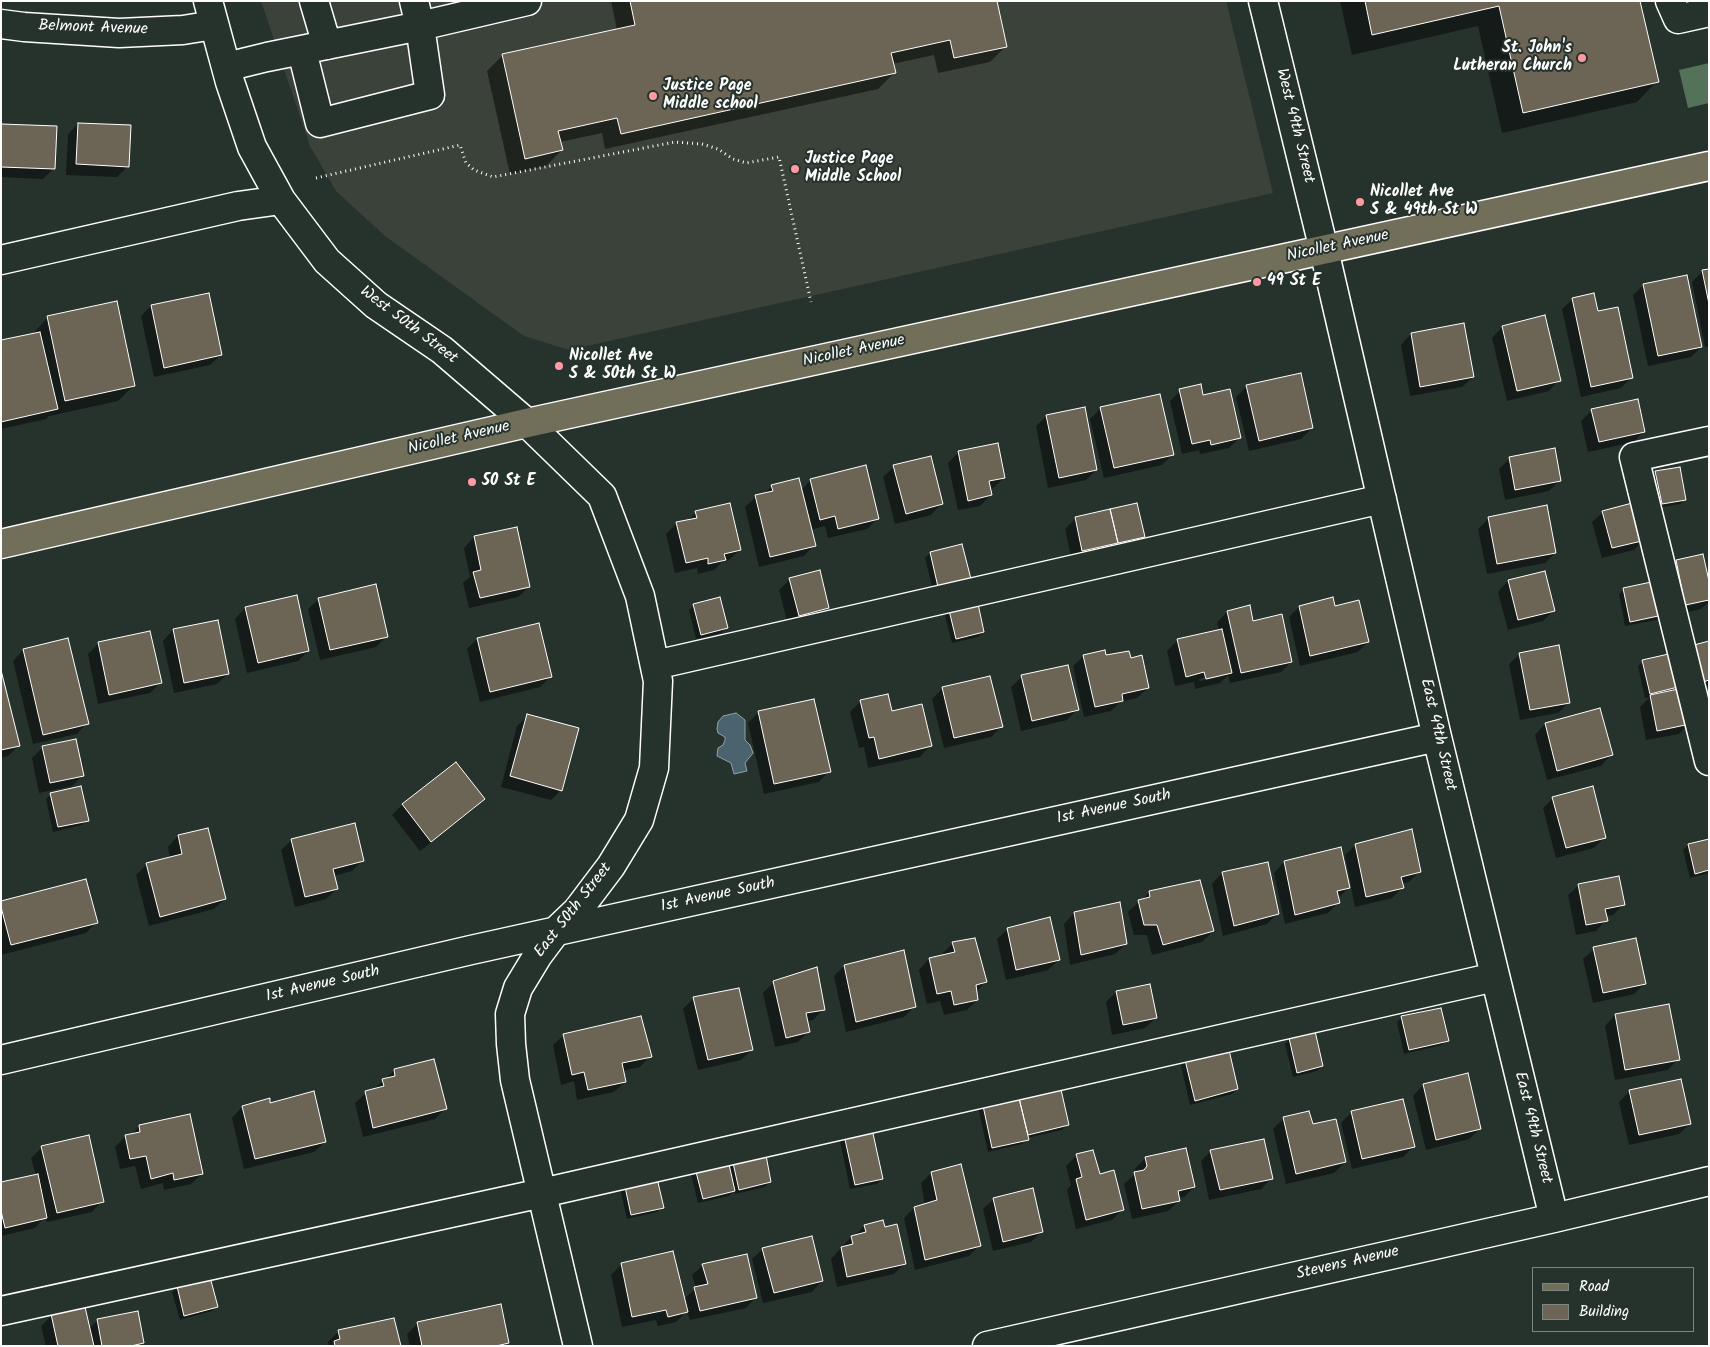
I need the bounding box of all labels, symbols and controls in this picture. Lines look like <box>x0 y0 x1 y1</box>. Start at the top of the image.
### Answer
street label: Belmont Avenue <box>38 17 148 41</box>
place label: St. John's Lutheran Church <box>1453 39 1572 77</box>
marker: St. John's Lutheran Church <box>1576 52 1588 64</box>
street label: West 49th Street <box>1270 67 1318 185</box>
place label: Justice Page Middle school <box>663 77 758 115</box>
marker: Justice Page Middle school <box>647 90 659 102</box>
place label: Justice Page Middle School <box>805 150 901 188</box>
marker: Justice Page Middle School <box>789 163 801 175</box>
place label: Nicollet Ave S & 49th St W <box>1370 183 1478 221</box>
marker: Nicollet Ave S & 49th St W <box>1354 196 1366 208</box>
street label: Nicollet Avenue <box>1285 227 1391 267</box>
place label: 49 St E <box>1267 272 1321 292</box>
marker: 49 St E <box>1251 276 1263 288</box>
street label: West 50th Street <box>355 283 461 369</box>
street label: Nicollet Avenue <box>801 332 907 372</box>
place label: Nicollet Ave S & 50th St W <box>569 347 676 385</box>
marker: Nicollet Ave S & 50th St W <box>553 360 565 372</box>
street label: Nicollet Avenue <box>406 418 512 460</box>
place label: 50 St E <box>482 472 535 492</box>
marker: 50 St E <box>466 476 478 488</box>
street label: East 49th Street <box>1415 677 1459 793</box>
street label: 1st Avenue South <box>1055 787 1173 829</box>
street label: East 50th Street <box>531 860 617 962</box>
street label: 1st Avenue South <box>659 875 777 917</box>
street label: 1st Avenue South <box>264 963 382 1007</box>
street label: East 49th Street <box>1509 1070 1555 1186</box>
street label: Stevens Avenue <box>1295 1243 1401 1285</box>
legend <box>1532 1267 1695 1332</box>
text: Road <box>1579 1275 1609 1299</box>
text: Building <box>1579 1300 1629 1324</box>

